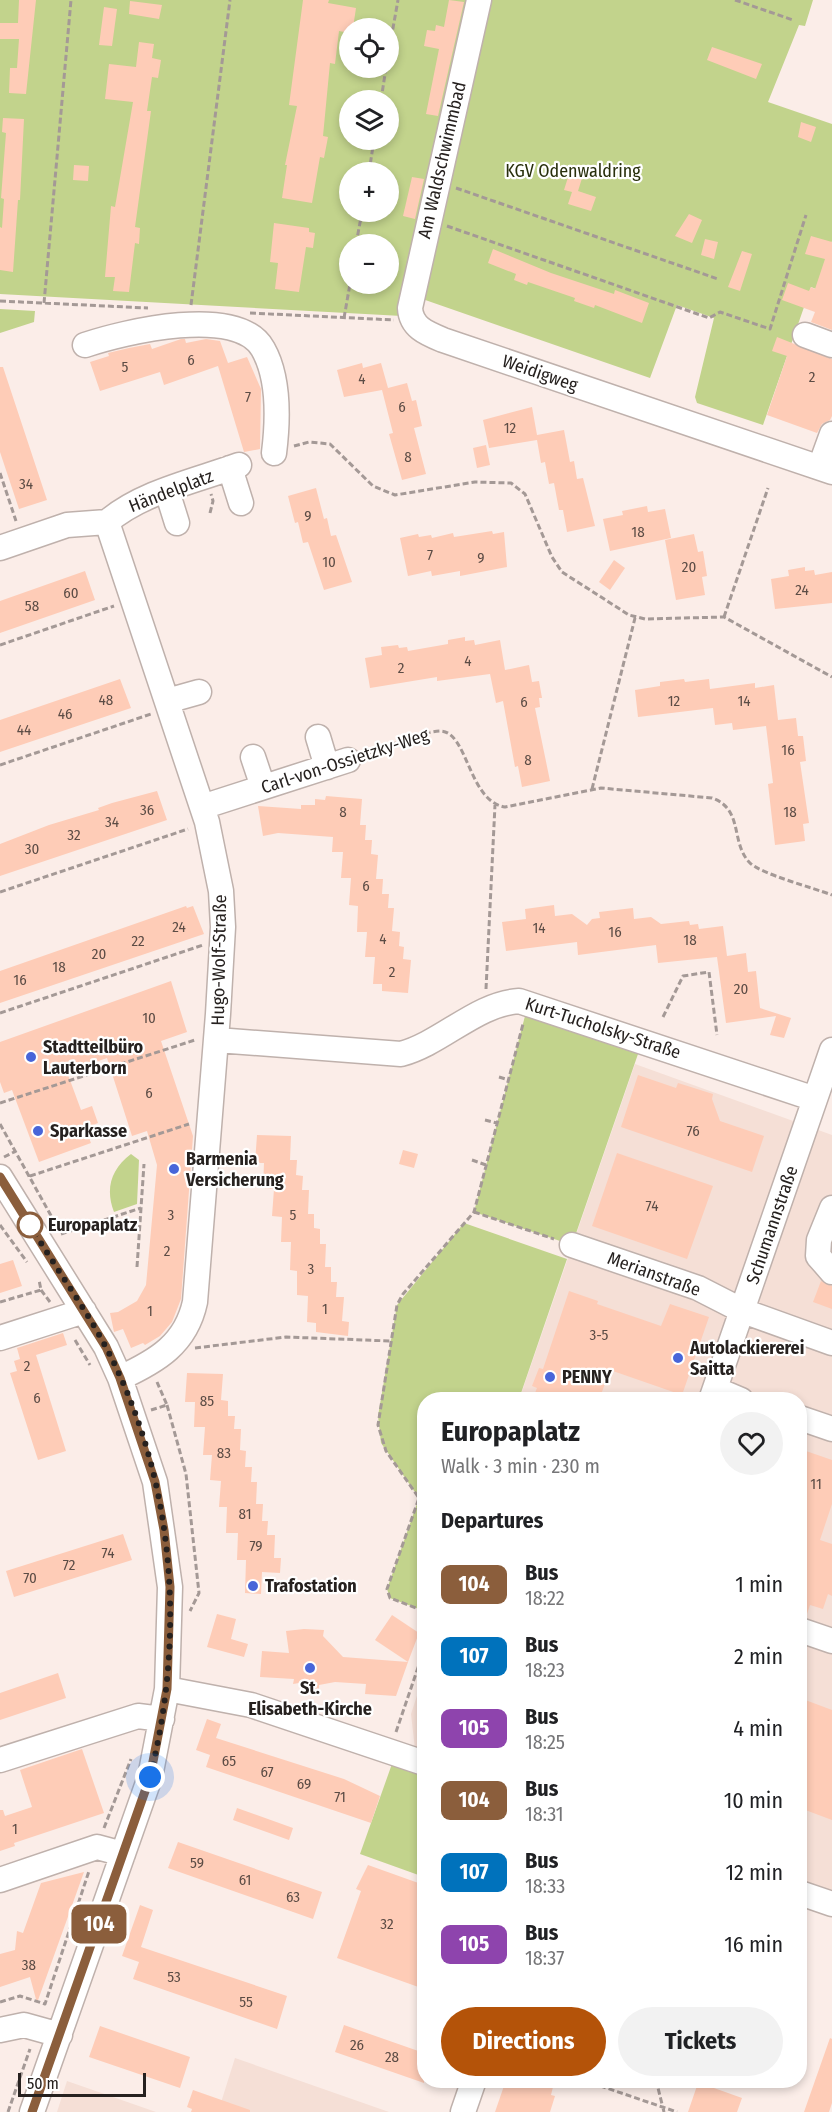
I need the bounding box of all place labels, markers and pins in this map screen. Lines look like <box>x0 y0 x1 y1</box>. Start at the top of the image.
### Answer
place label: Stadtteilbüro Lauterborn <box>43 1036 144 1079</box>
marker: Stadtteilbüro Lauterborn <box>24 1050 38 1064</box>
place label: Sparkasse <box>50 1120 127 1142</box>
marker: Sparkasse <box>31 1124 45 1138</box>
place label: Barmenia Versicherung <box>185 1148 284 1191</box>
marker: Barmenia Versicherung <box>167 1162 181 1176</box>
marker: Europaplatz <box>17 1212 43 1238</box>
place label: Europaplatz <box>48 1214 138 1236</box>
place label: Autolackiererei Saitta <box>689 1337 804 1380</box>
marker: Autolackiererei Saitta <box>671 1351 685 1365</box>
place label: PENNY <box>562 1366 612 1388</box>
marker: PENNY <box>543 1370 557 1384</box>
place label: Trafostation <box>265 1575 357 1597</box>
marker: Trafostation <box>246 1579 260 1593</box>
marker: St. Elisabeth-Kirche <box>303 1661 317 1675</box>
place label: St. Elisabeth-Kirche <box>248 1677 372 1720</box>

